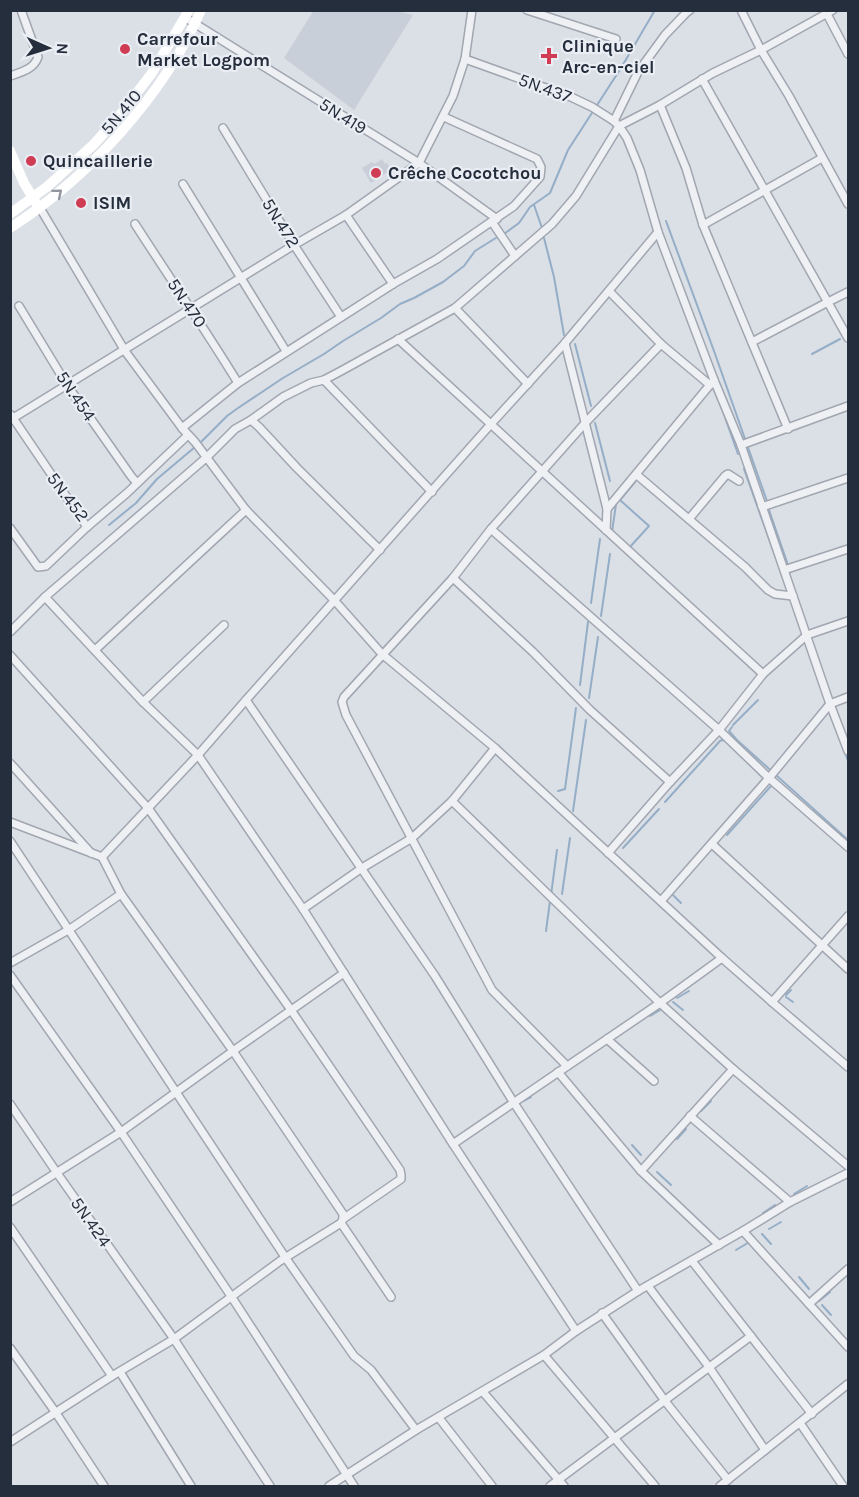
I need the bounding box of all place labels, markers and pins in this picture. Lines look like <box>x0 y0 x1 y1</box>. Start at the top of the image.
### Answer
place label: Carrefour Market Logpom <box>137 28 270 71</box>
place label: Clinique Arc-en-ciel <box>562 35 655 78</box>
marker: Carrefour Market Logpom <box>118 42 132 56</box>
marker: Clinique Arc-en-ciel <box>540 47 558 65</box>
place label: Quincaillerie <box>43 150 153 172</box>
marker: Quincaillerie <box>24 154 38 168</box>
place label: Crêche Cocotchou <box>388 162 541 184</box>
marker: Crêche Cocotchou <box>369 166 383 180</box>
place label: ISIM <box>93 192 131 214</box>
marker: ISIM <box>74 196 88 210</box>

